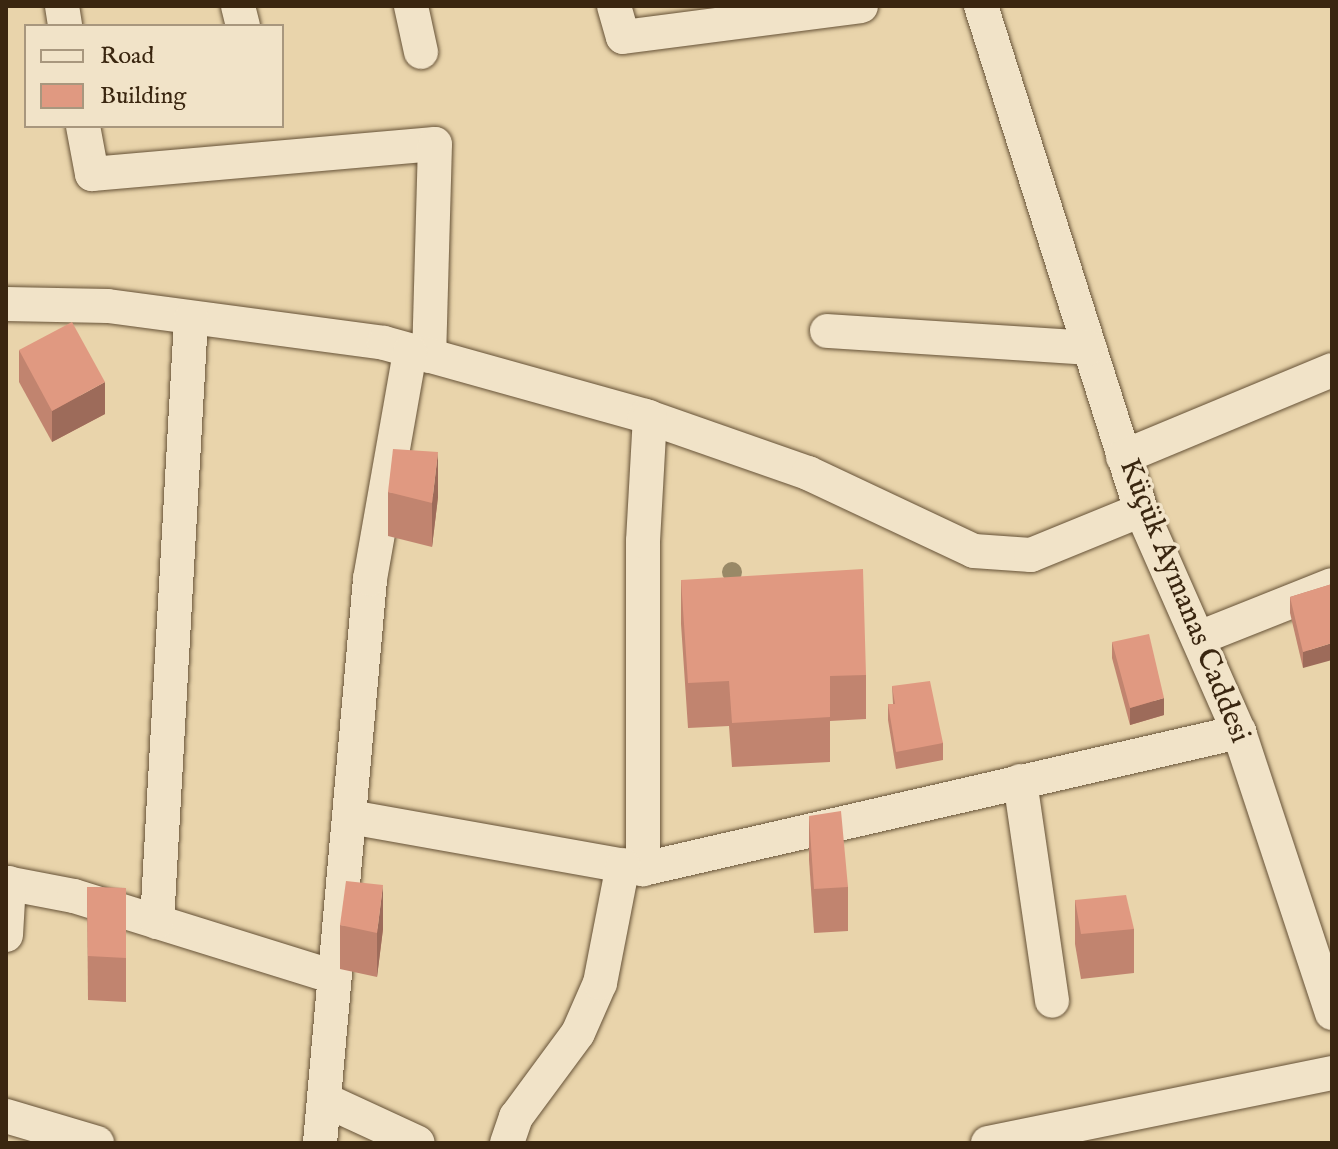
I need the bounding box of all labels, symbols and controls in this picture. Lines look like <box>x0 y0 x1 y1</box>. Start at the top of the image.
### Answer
legend <box>24 24 284 128</box>
text: Road <box>100 41 154 72</box>
text: Building <box>100 81 186 112</box>
street label: Küçük Aymanas Caddesi <box>1110 454 1258 748</box>

